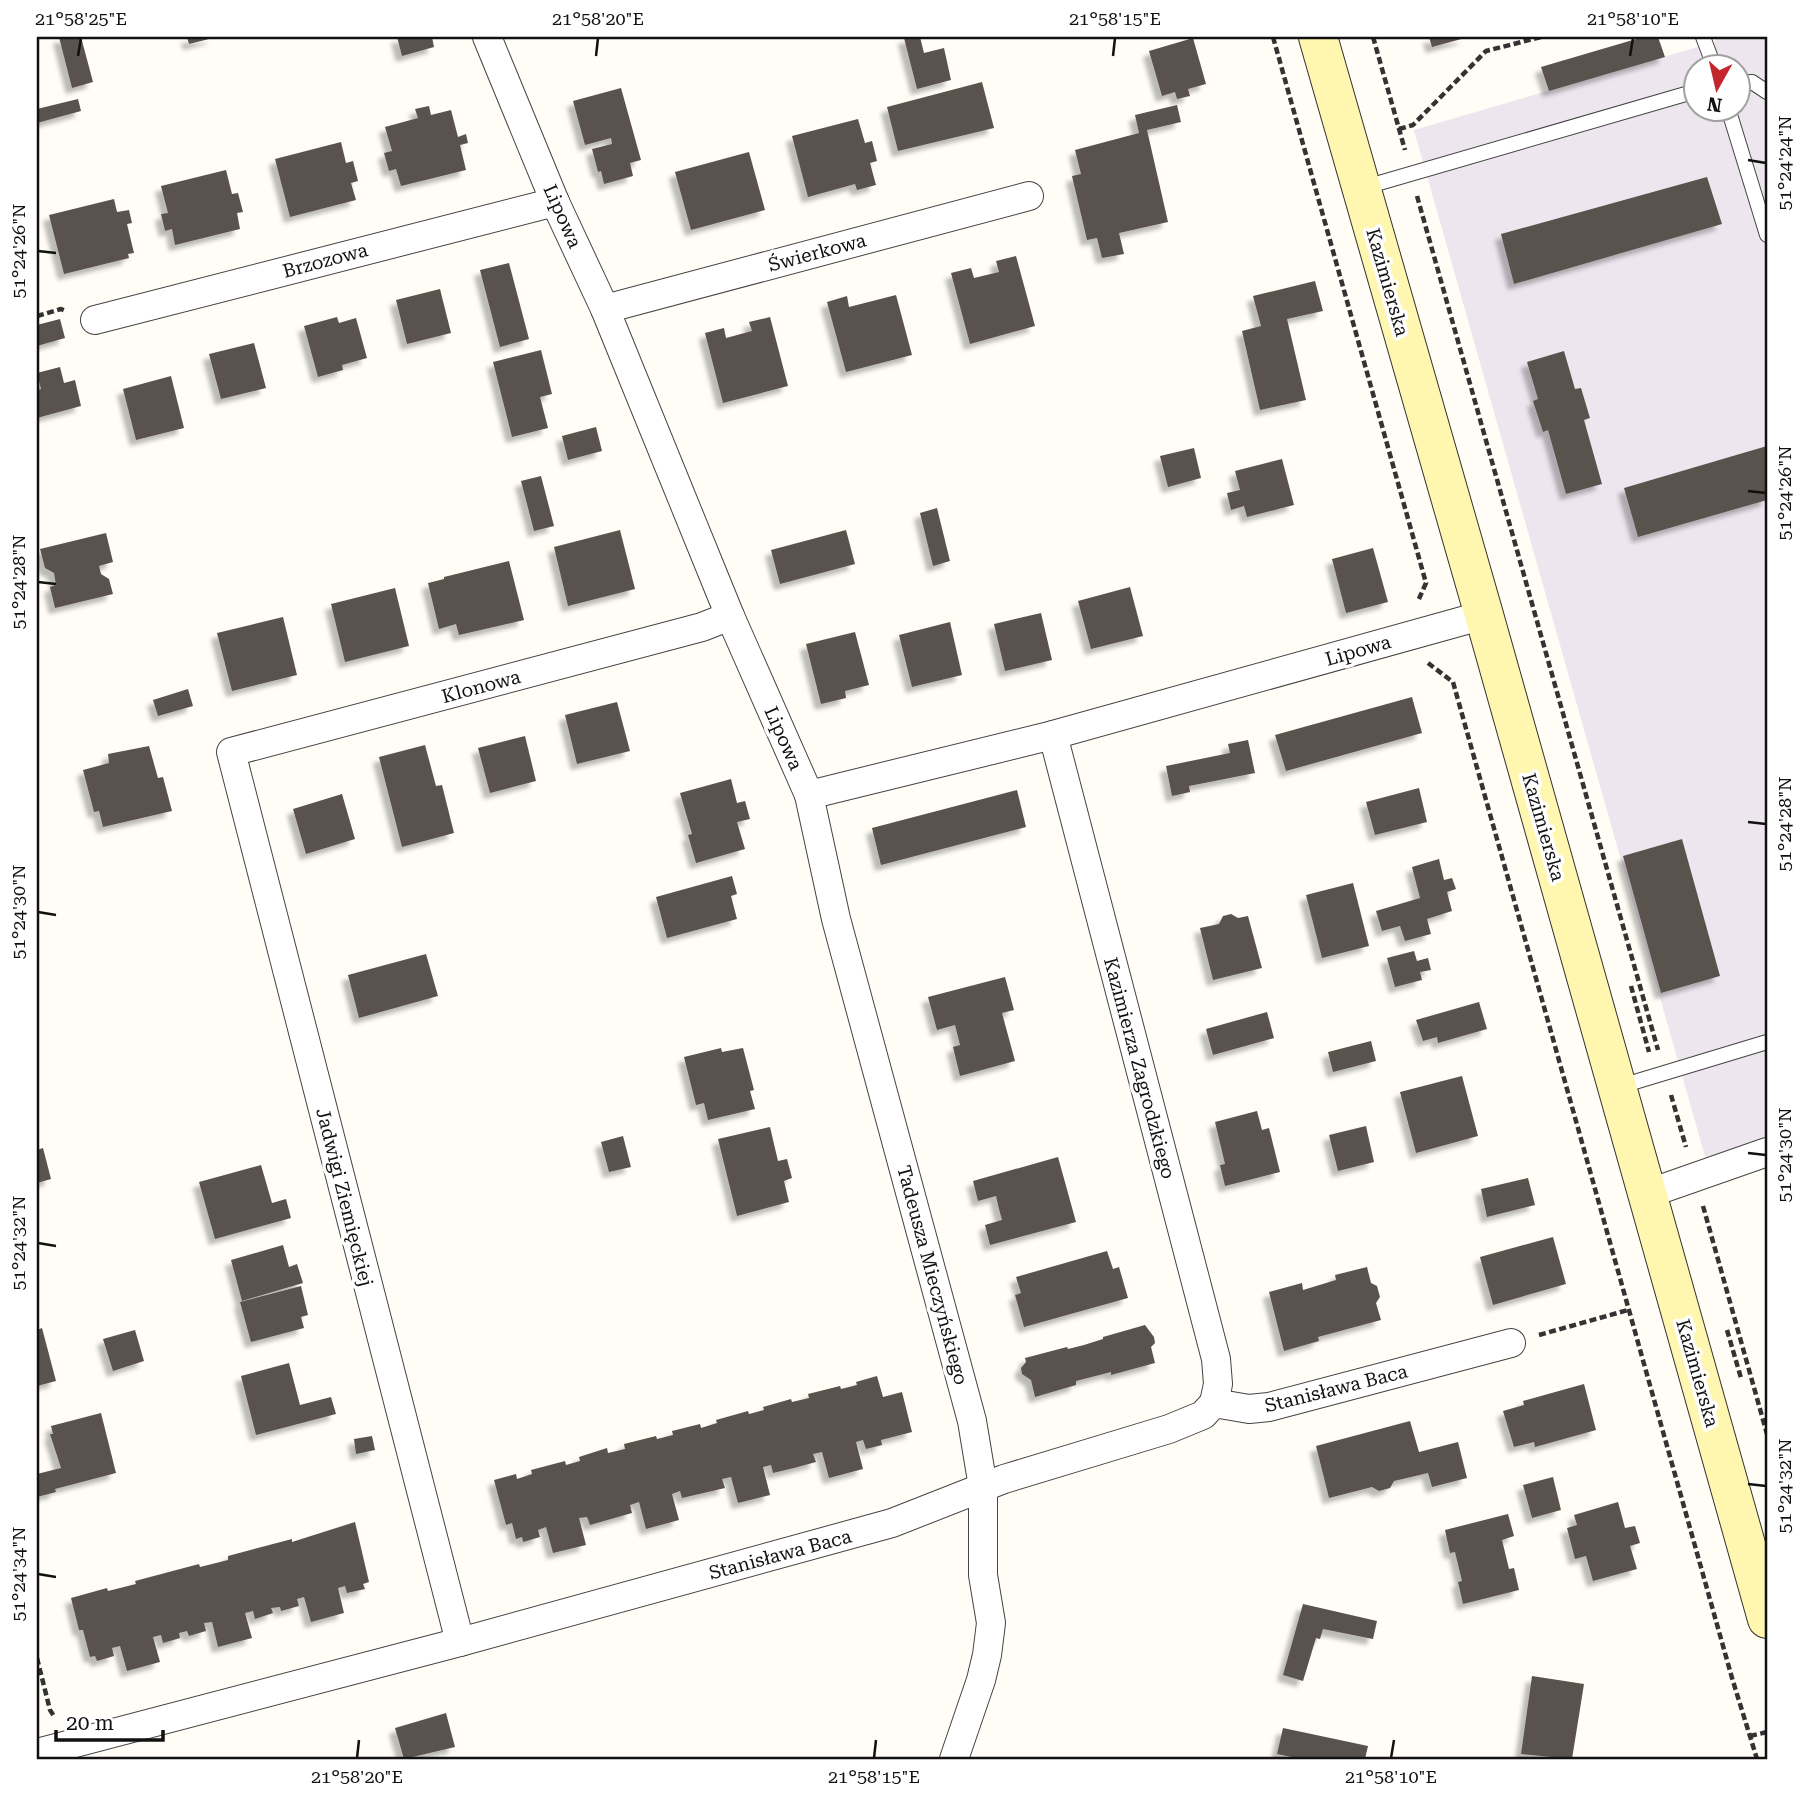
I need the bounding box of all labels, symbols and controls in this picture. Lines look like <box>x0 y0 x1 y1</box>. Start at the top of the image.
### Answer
text: 21°58'25"E <box>35 8 127 29</box>
text: 21°58'20"E <box>552 8 644 29</box>
text: 21°58'15"E <box>1069 8 1161 29</box>
text: 21°58'10"E <box>1587 8 1679 29</box>
north arrow <box>1682 52 1752 122</box>
text: N <box>1705 92 1724 117</box>
text: 51°24'24"N <box>1774 116 1795 210</box>
street label: Lipowa <box>538 181 587 252</box>
text: 51°24'26"N <box>8 204 29 298</box>
street label: Kazimierska <box>1361 226 1414 339</box>
street label: Świerkowa <box>766 228 869 277</box>
street label: Brzozowa <box>280 238 371 283</box>
text: 51°24'26"N <box>1774 446 1795 540</box>
text: 51°24'28"N <box>8 535 29 629</box>
street label: Lipowa <box>1323 630 1394 671</box>
street label: Klonowa <box>439 665 524 708</box>
street label: Lipowa <box>759 703 808 774</box>
street label: Kazimierska <box>1517 771 1570 884</box>
text: 51°24'28"N <box>1774 777 1795 871</box>
text: 51°24'30"N <box>8 865 29 959</box>
street label: Kazimierza Zagrodzkiego <box>1099 955 1180 1181</box>
street label: Jadwigi Ziemięckiej <box>311 1106 378 1289</box>
text: 51°24'30"N <box>1774 1108 1795 1202</box>
street label: Tadeusza Mieczyńskiego <box>892 1163 973 1387</box>
text: 51°24'32"N <box>8 1196 29 1290</box>
street label: Kazimierska <box>1671 1317 1724 1430</box>
street label: Stanisława Baca <box>1262 1359 1411 1417</box>
text: 51°24'32"N <box>1774 1439 1795 1533</box>
street label: Stanisława Baca <box>706 1524 855 1585</box>
text: 51°24'34"N <box>8 1527 29 1621</box>
scale bar <box>56 1698 163 1742</box>
text: 20 m <box>66 1711 114 1735</box>
text: 21°58'20"E <box>311 1766 403 1787</box>
text: 21°58'15"E <box>828 1766 920 1787</box>
text: 21°58'10"E <box>1345 1766 1437 1787</box>

